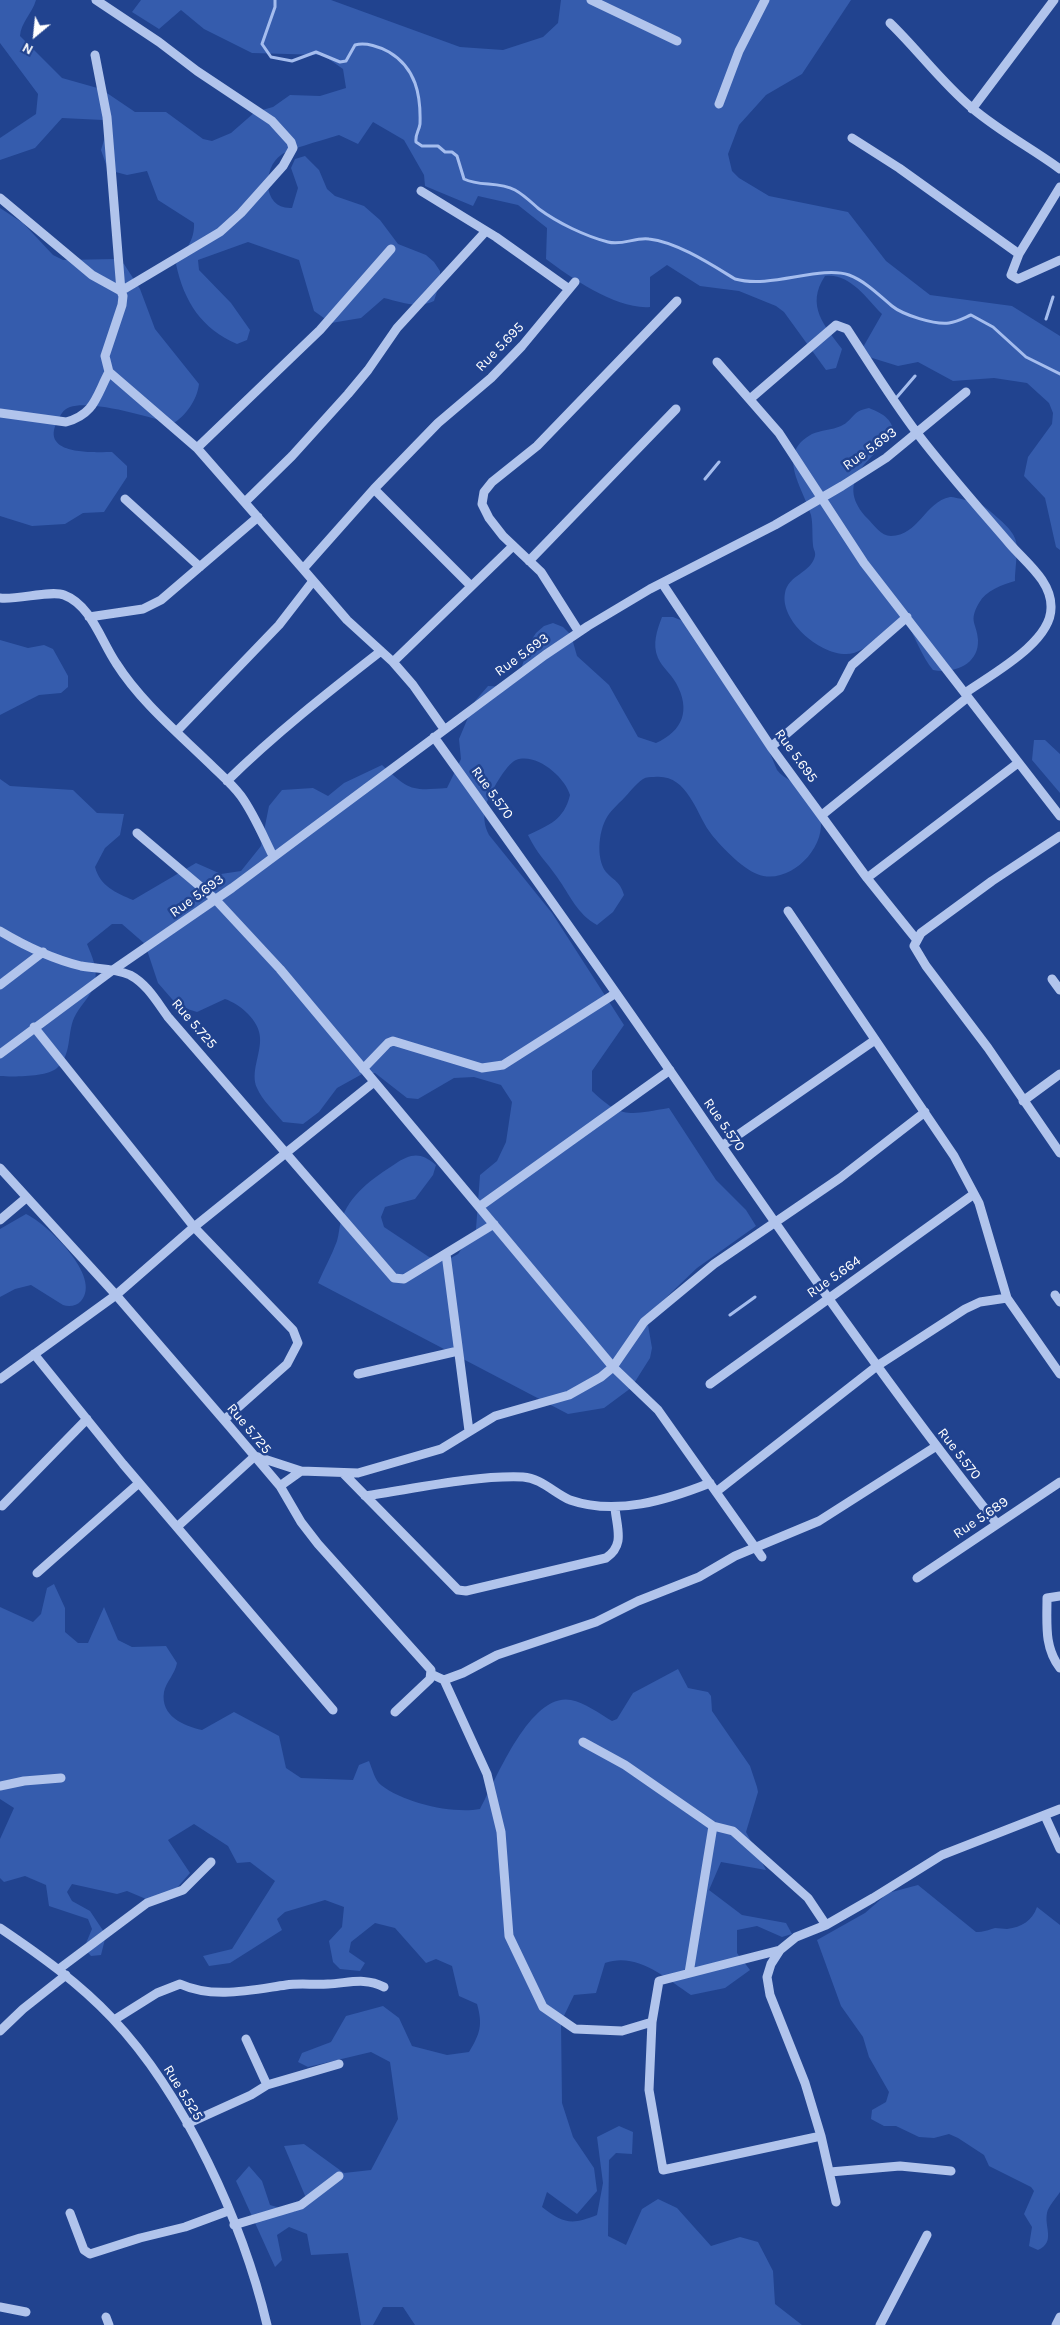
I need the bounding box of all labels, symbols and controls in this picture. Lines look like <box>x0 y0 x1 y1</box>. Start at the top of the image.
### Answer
north arrow <box>10 10 60 60</box>
text: N <box>19 39 36 59</box>
street label: Rue 5.695 <box>472 319 528 375</box>
street label: Rue 5.693 <box>840 424 900 474</box>
street label: Rue 5.693 <box>492 630 552 680</box>
street label: Rue 5.695 <box>771 726 821 786</box>
street label: Rue 5.570 <box>467 763 517 823</box>
street label: Rue 5.693 <box>167 871 227 921</box>
street label: Rue 5.725 <box>168 996 220 1052</box>
street label: Rue 5.570 <box>700 1095 748 1155</box>
street label: Rue 5.664 <box>804 1252 864 1302</box>
street label: Rue 5.725 <box>223 1400 275 1458</box>
street label: Rue 5.570 <box>934 1425 984 1483</box>
street label: Rue 5.689 <box>950 1494 1012 1542</box>
street label: Rue 5.525 <box>159 2062 207 2124</box>

